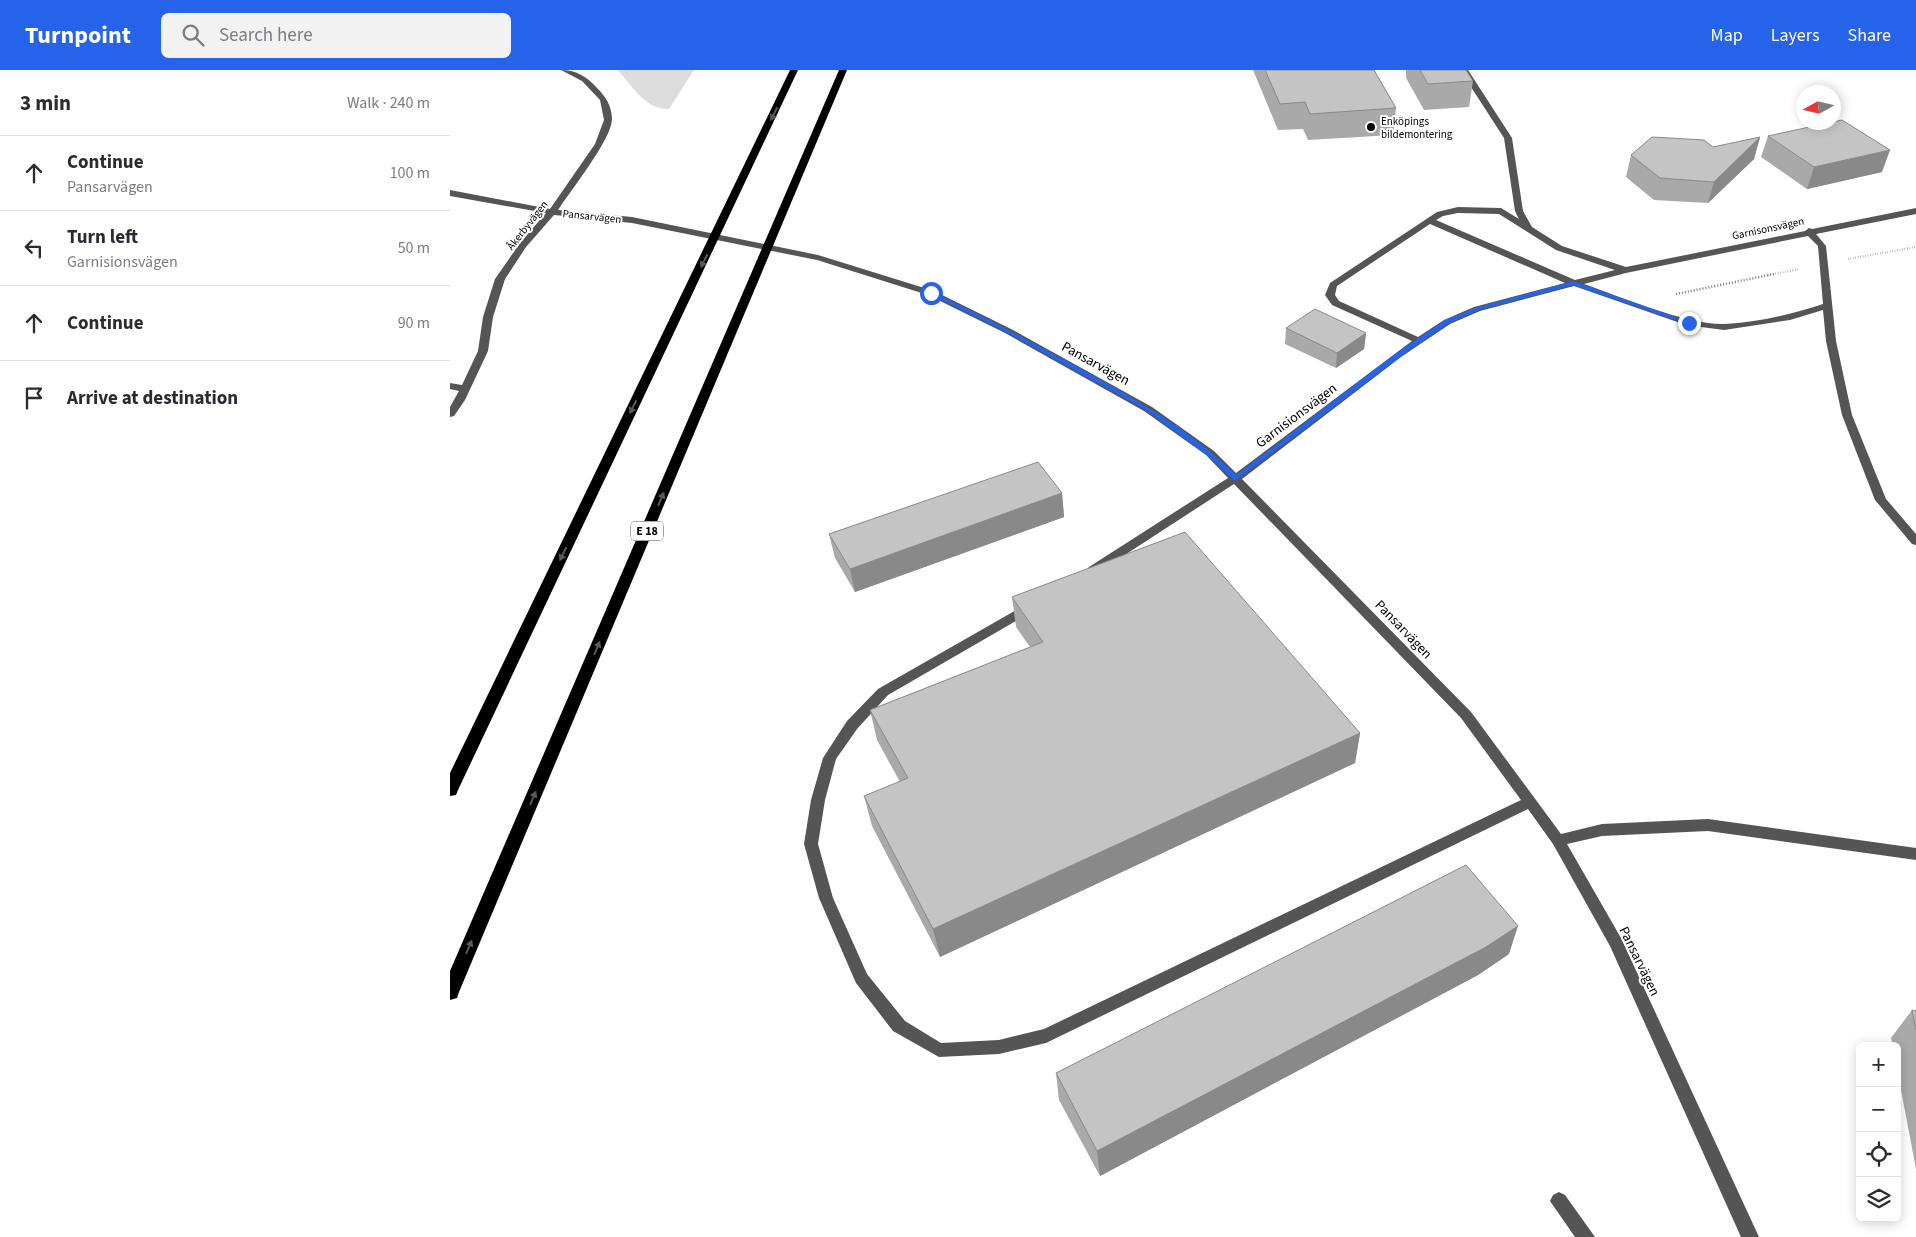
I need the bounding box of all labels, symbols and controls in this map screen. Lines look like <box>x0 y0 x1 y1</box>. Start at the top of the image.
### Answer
search box <box>161 13 511 58</box>
text: Turnpoint <box>25 18 131 53</box>
icon: search <box>179 21 207 49</box>
text: Search here <box>219 22 313 49</box>
text: Map <box>1711 23 1743 48</box>
text: Layers <box>1771 23 1820 48</box>
text: Share <box>1848 23 1891 48</box>
north arrow <box>1796 85 1841 130</box>
text: 3 min <box>20 88 71 118</box>
text: Walk · 240 m <box>347 92 430 114</box>
one-way arrow <box>770 107 778 122</box>
place label: Enköpings bildemontering <box>1381 114 1453 142</box>
marker: Enköpings bildemontering <box>1365 121 1377 133</box>
text: Continue <box>67 149 144 176</box>
icon: ahead <box>20 159 48 187</box>
text: 100 m <box>390 162 430 184</box>
text: Pansarvägen <box>67 176 153 198</box>
street label: Åkerbyvägen <box>503 197 551 253</box>
street label: Pansarvägen <box>562 206 622 227</box>
street label: Garnisonsvägen <box>1731 214 1806 243</box>
text: Turn left <box>67 224 138 251</box>
icon: left <box>20 234 48 262</box>
text: 50 m <box>398 237 430 259</box>
text: Garnisionsvägen <box>67 251 178 273</box>
one-way arrow <box>699 254 707 268</box>
route start <box>920 282 943 305</box>
icon: ahead <box>20 309 48 337</box>
text: Continue <box>67 310 144 337</box>
text: 90 m <box>398 312 430 334</box>
route end <box>1678 312 1701 335</box>
street label: Pansarvägen <box>1058 337 1133 391</box>
street label: Garnisionsvägen <box>1252 379 1341 453</box>
icon: arrive <box>20 384 48 412</box>
text: Arrive at destination <box>67 385 238 412</box>
one-way arrow <box>629 400 638 415</box>
one-way arrow <box>657 492 665 506</box>
road number: E 18 <box>631 522 663 541</box>
one-way arrow <box>559 547 567 561</box>
street label: Pansarvägen <box>1370 596 1437 664</box>
one-way arrow <box>593 640 601 655</box>
one-way arrow <box>530 790 538 805</box>
street label: Pansarvägen <box>1614 923 1665 1000</box>
one-way arrow <box>466 940 474 954</box>
map controls <box>1856 1042 1901 1222</box>
button: + <box>1856 1042 1901 1087</box>
button: − <box>1856 1087 1901 1132</box>
button: locate <box>1856 1132 1901 1177</box>
button: layers <box>1856 1177 1901 1222</box>

